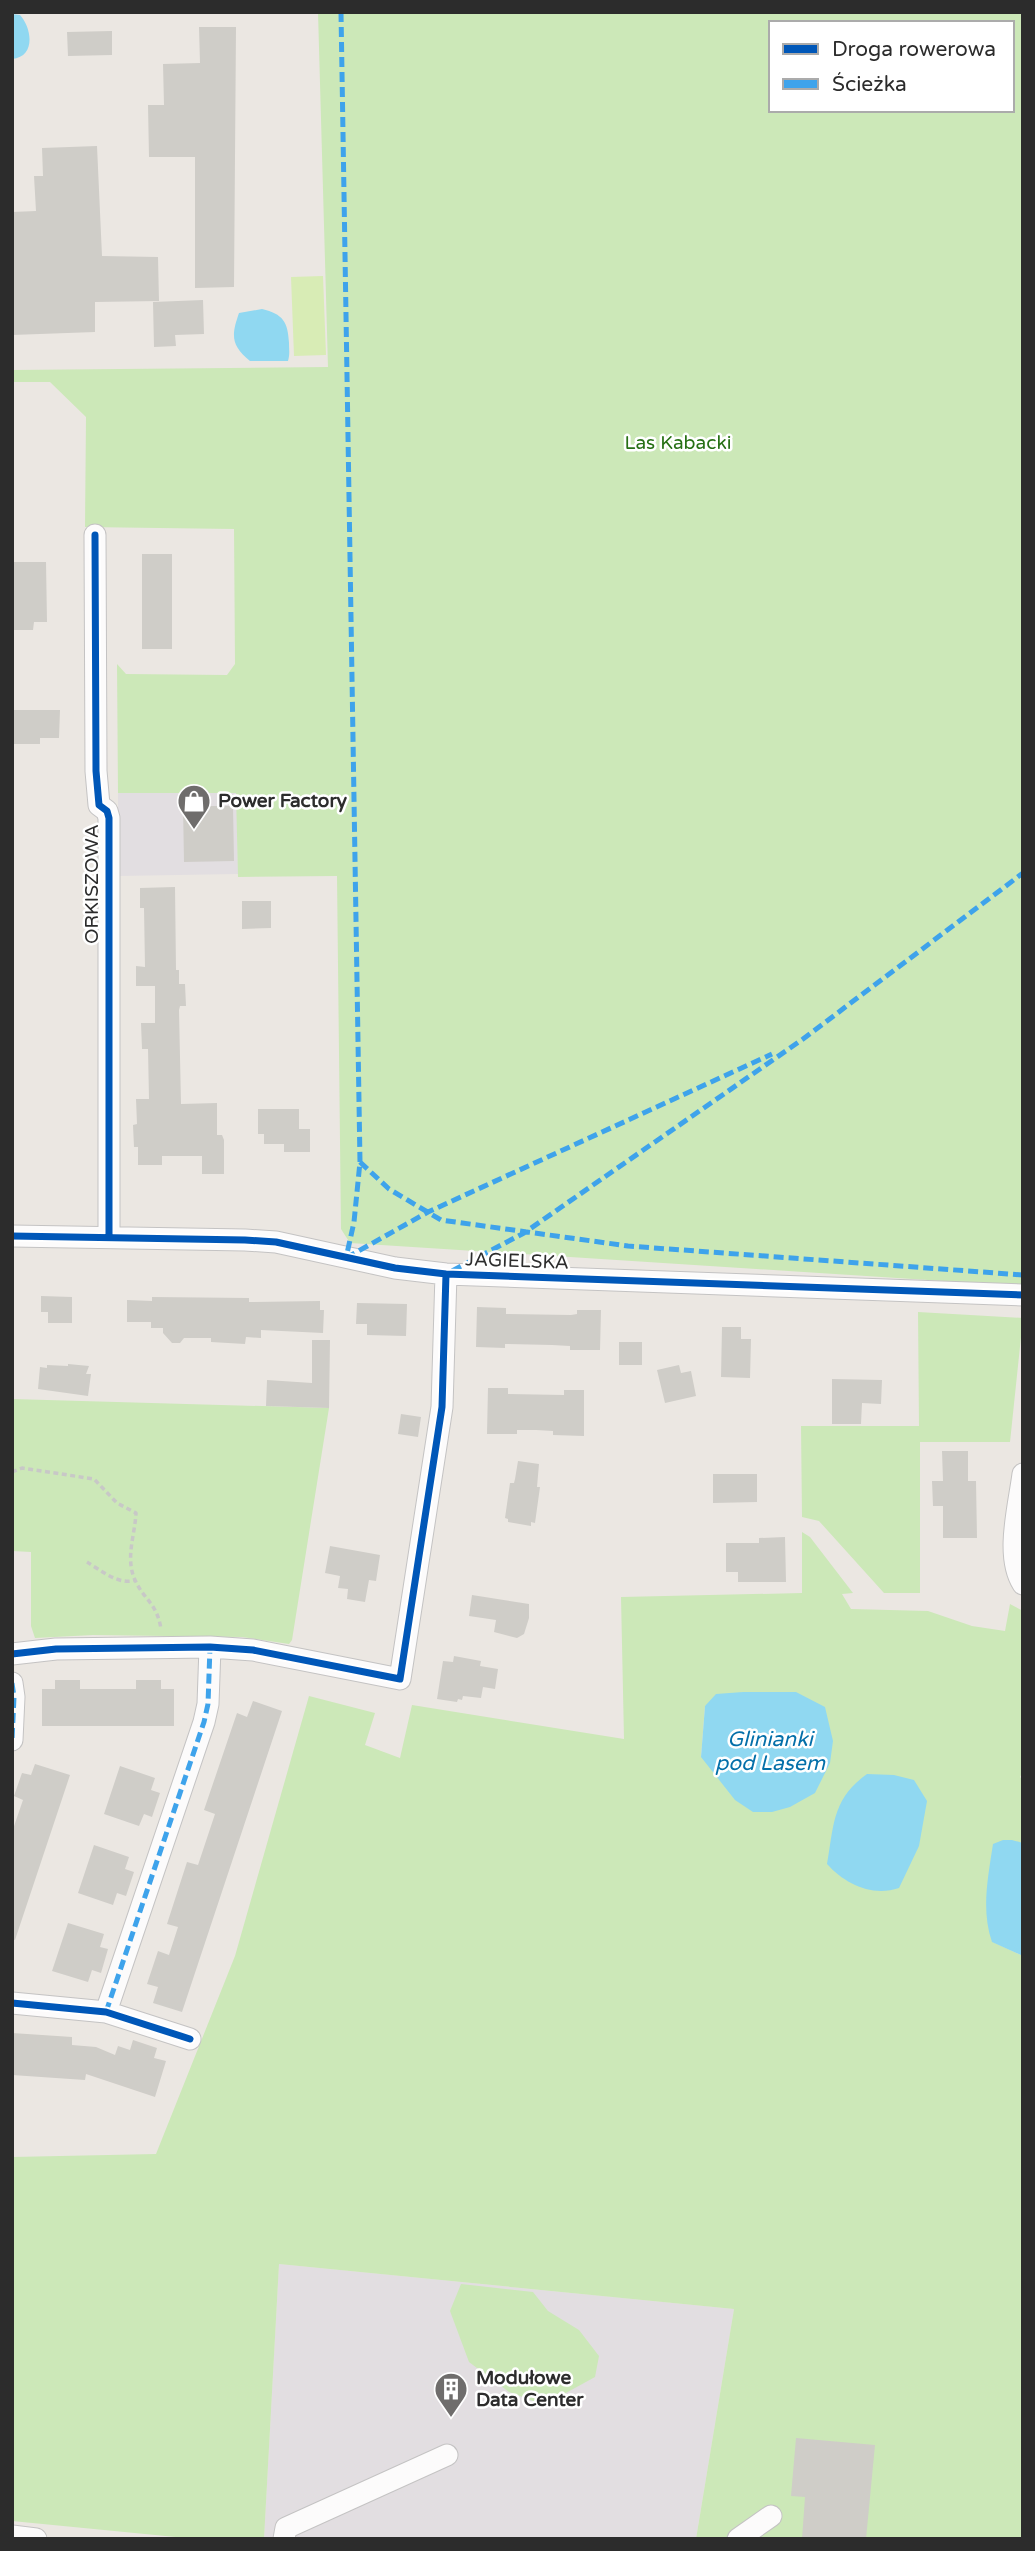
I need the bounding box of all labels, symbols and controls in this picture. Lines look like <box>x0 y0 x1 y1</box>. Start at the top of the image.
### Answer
legend <box>769 21 1014 112</box>
text: Droga rowerowa <box>832 37 996 62</box>
text: Ścieżka <box>832 72 907 97</box>
park label: Las Kabacki <box>625 432 731 454</box>
shop icon: Power Factory <box>175 782 213 831</box>
place label: Power Factory <box>218 790 348 813</box>
street label: ORKISZOWA <box>81 824 103 944</box>
street label: JAGIELSKA <box>465 1248 569 1274</box>
water label: Glinianki pod Lasem <box>715 1727 826 1776</box>
place label: Modułowe Data Center <box>476 2367 584 2411</box>
building icon: Modułowe Data Center <box>432 2370 470 2419</box>

